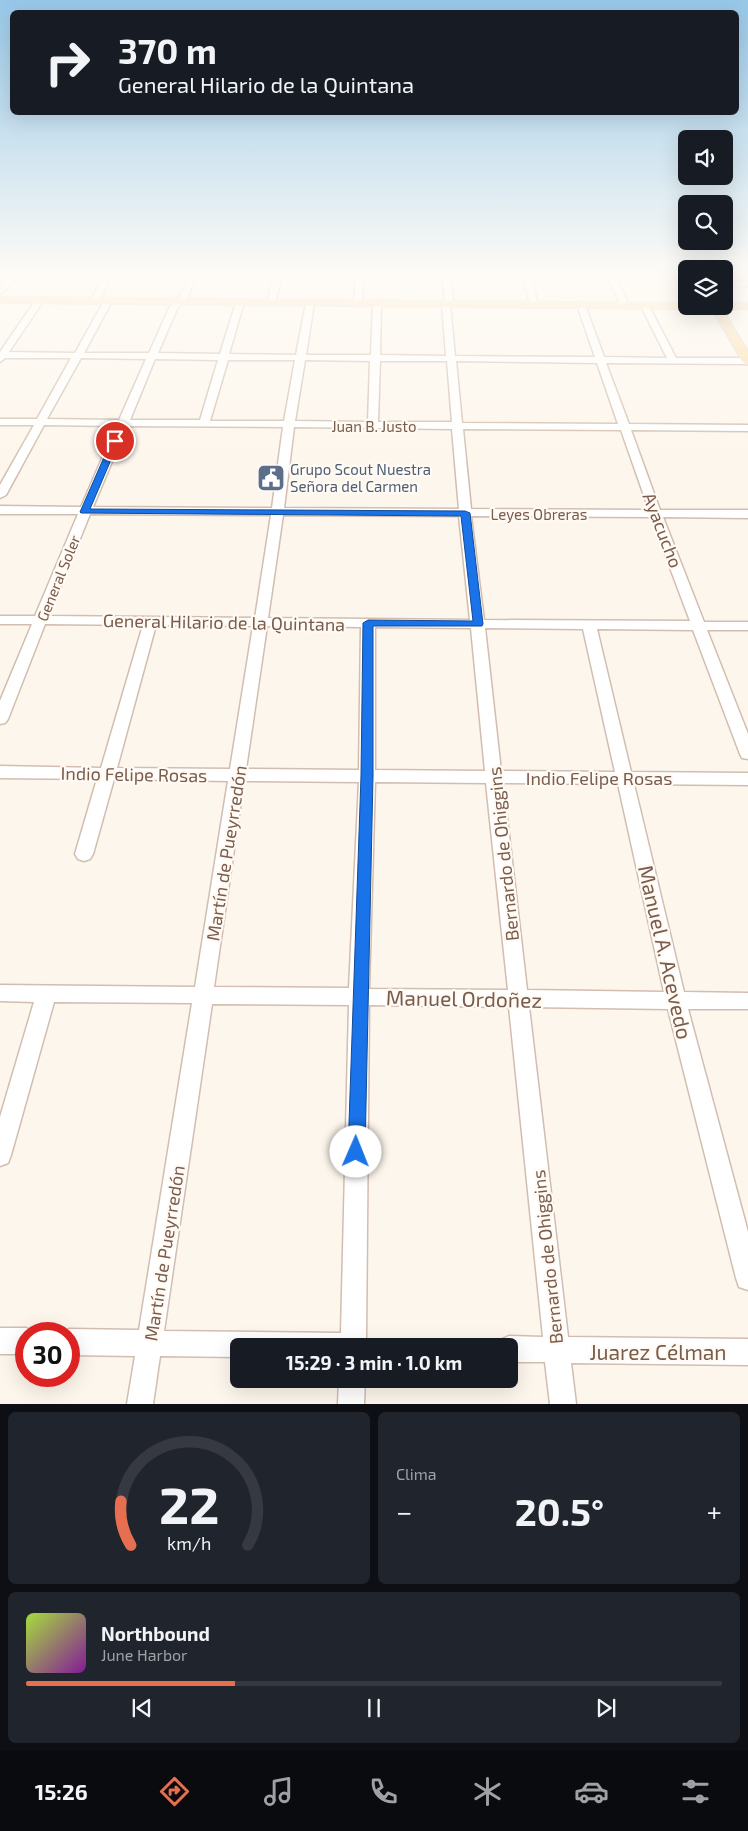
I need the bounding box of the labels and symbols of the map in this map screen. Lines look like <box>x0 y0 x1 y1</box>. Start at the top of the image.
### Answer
street label: Juan B. Justo <box>331 417 417 435</box>
pin <box>94 420 136 462</box>
place label: Grupo Scout Nuestra Señora del Carmen <box>290 460 431 495</box>
public building icon: Grupo Scout Nuestra Señora del Carmen <box>256 463 286 493</box>
street label: Ayacucho <box>639 489 687 571</box>
street label: Leyes Obreras <box>491 505 587 523</box>
street label: General Soler <box>33 532 83 624</box>
street label: General Hilario de la Quintana <box>103 609 345 635</box>
street label: Indio Felipe Rosas <box>60 762 208 786</box>
street label: Martín de Pueyrredón <box>201 764 251 942</box>
street label: Bernardo de Ohiggins <box>483 766 523 942</box>
street label: Indio Felipe Rosas <box>526 767 672 789</box>
street label: Manuel A. Acevedo <box>634 862 698 1042</box>
street label: Manuel Ordoñez <box>386 984 542 1012</box>
position arrow <box>329 1125 381 1177</box>
street label: Martín de Pueyrredón <box>139 1164 189 1342</box>
street label: Bernardo de Ohiggins <box>527 1169 567 1345</box>
speed limit sign: 30 <box>15 1322 80 1387</box>
street label: Juarez Célman <box>589 1339 727 1364</box>

